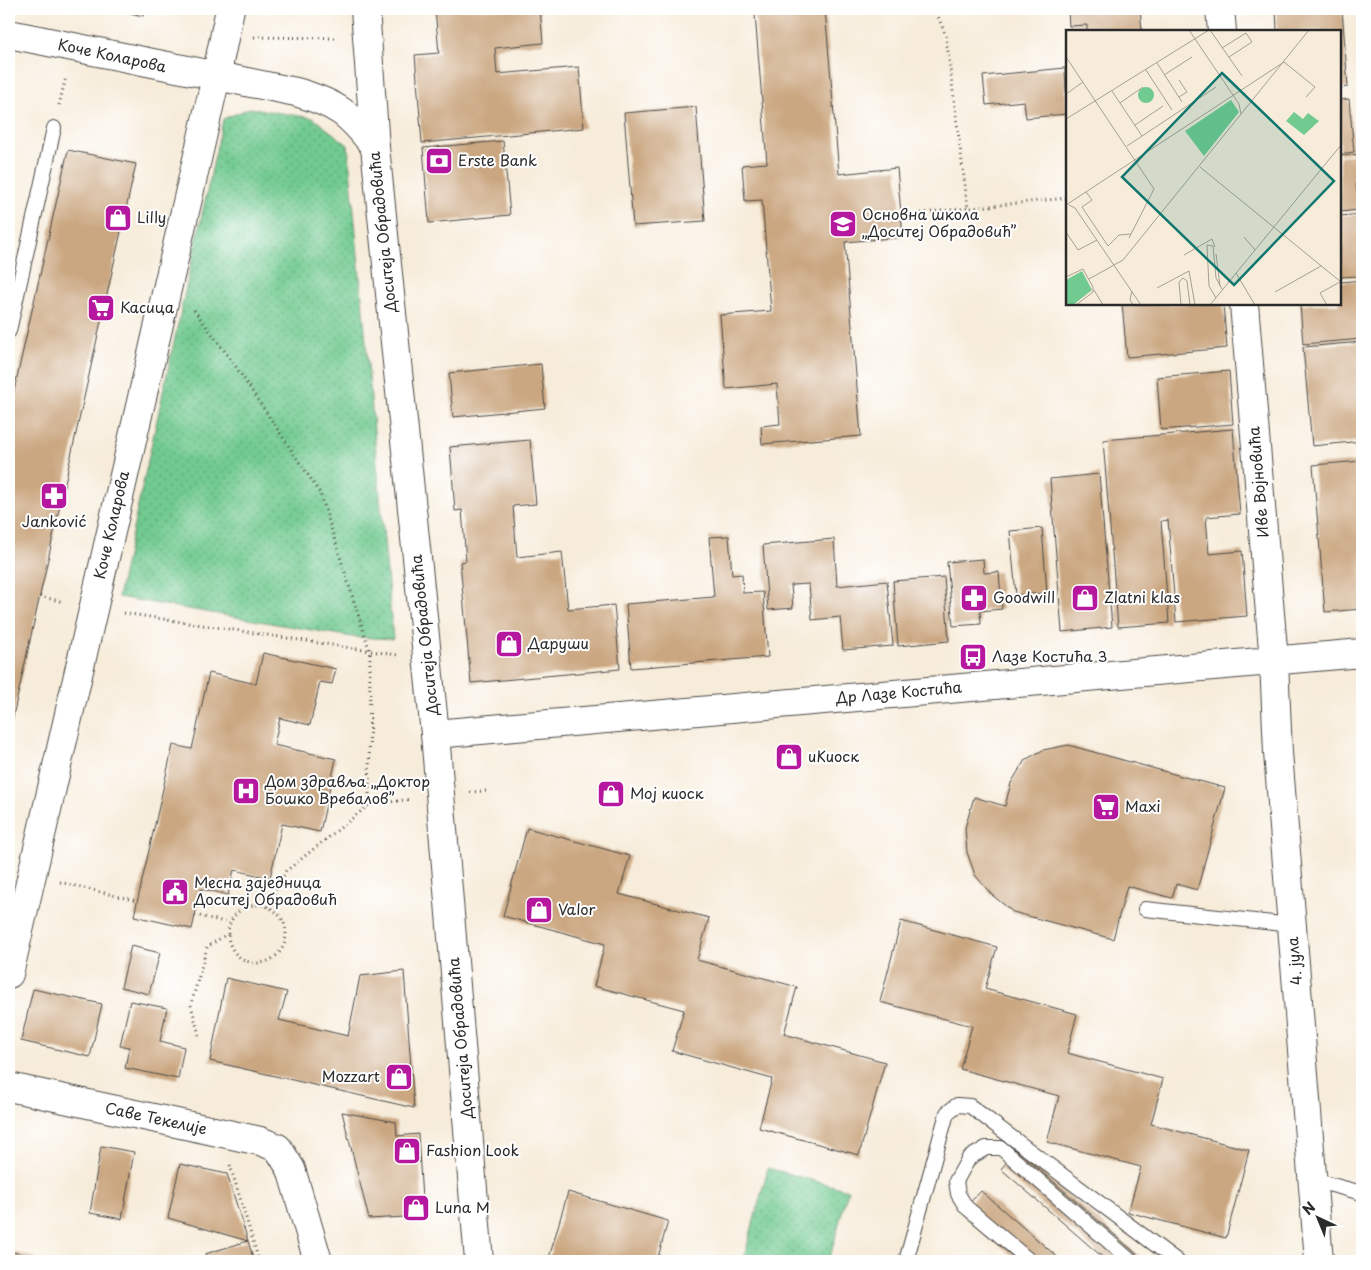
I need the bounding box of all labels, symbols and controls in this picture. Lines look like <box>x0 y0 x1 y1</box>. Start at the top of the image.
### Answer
inset map <box>1066 30 1341 305</box>
street label: Коче Коларова <box>56 32 169 77</box>
bank icon: Erste Bank <box>424 146 454 176</box>
place label: Erste Bank <box>458 148 537 171</box>
street label: Доситеја Обрадовића <box>362 150 401 315</box>
place label: Основна школа „Доситеј Обрадовић” <box>862 202 1016 242</box>
shop icon: Lilly <box>103 203 133 233</box>
place label: Lilly <box>137 205 166 228</box>
school or university icon: Основна школа „Доситеј Обрадовић” <box>828 209 858 239</box>
supermarket icon: Касица <box>86 293 116 323</box>
place label: Касица <box>120 295 175 318</box>
street label: Иве Војновића <box>1241 425 1274 539</box>
street label: Коче Коларова <box>87 468 134 581</box>
pharmacy icon: Janković <box>39 481 69 511</box>
place label: Janković <box>22 509 86 532</box>
street label: Доситеја Обрадовића <box>404 553 443 718</box>
pharmacy icon: Goodwill <box>959 583 989 613</box>
shop icon: Zlatni klas <box>1070 583 1100 613</box>
place label: Goodwill <box>993 585 1055 608</box>
place label: Zlatni klas <box>1104 585 1180 608</box>
shop icon: Даруши <box>494 629 524 659</box>
place label: Даруши <box>527 631 589 654</box>
bus stop icon: Лазе Костића 3 <box>958 642 988 672</box>
place label: Лазе Костића 3 <box>992 644 1107 667</box>
street label: Др Лазе Костића <box>834 675 963 709</box>
shop icon: иКиоск <box>774 742 804 772</box>
place label: иКиоск <box>808 744 859 767</box>
place label: Дом здравља „Доктор Бошко Вребалов” <box>264 769 430 809</box>
hospital icon: Дом здравља „Доктор Бошко Вребалов” <box>231 776 261 806</box>
shop icon: Мој киоск <box>596 779 626 809</box>
place label: Мој киоск <box>630 781 704 804</box>
supermarket icon: Maxi <box>1091 792 1121 822</box>
place label: Maxi <box>1125 794 1161 817</box>
place label: Месна заједница Доситеј Обрадовић <box>193 870 337 910</box>
public building icon: Месна заједница Доситеј Обрадовић <box>160 877 190 907</box>
shop icon: Valor <box>524 895 554 925</box>
place label: Valor <box>558 897 596 920</box>
street label: 4. јула <box>1280 935 1307 986</box>
street label: Доситеја Обрадовића <box>441 956 478 1121</box>
shop icon: Mozzart <box>384 1062 414 1092</box>
place label: Mozzart <box>322 1064 380 1087</box>
street label: Саве Текелије <box>103 1096 209 1140</box>
shop icon: Fashion Look <box>392 1136 422 1166</box>
place label: Fashion Look <box>426 1138 519 1161</box>
north arrow <box>1294 1192 1344 1242</box>
shop icon: Luna M <box>401 1193 431 1223</box>
place label: Luna M <box>435 1195 490 1218</box>
text: N <box>1297 1197 1320 1220</box>

